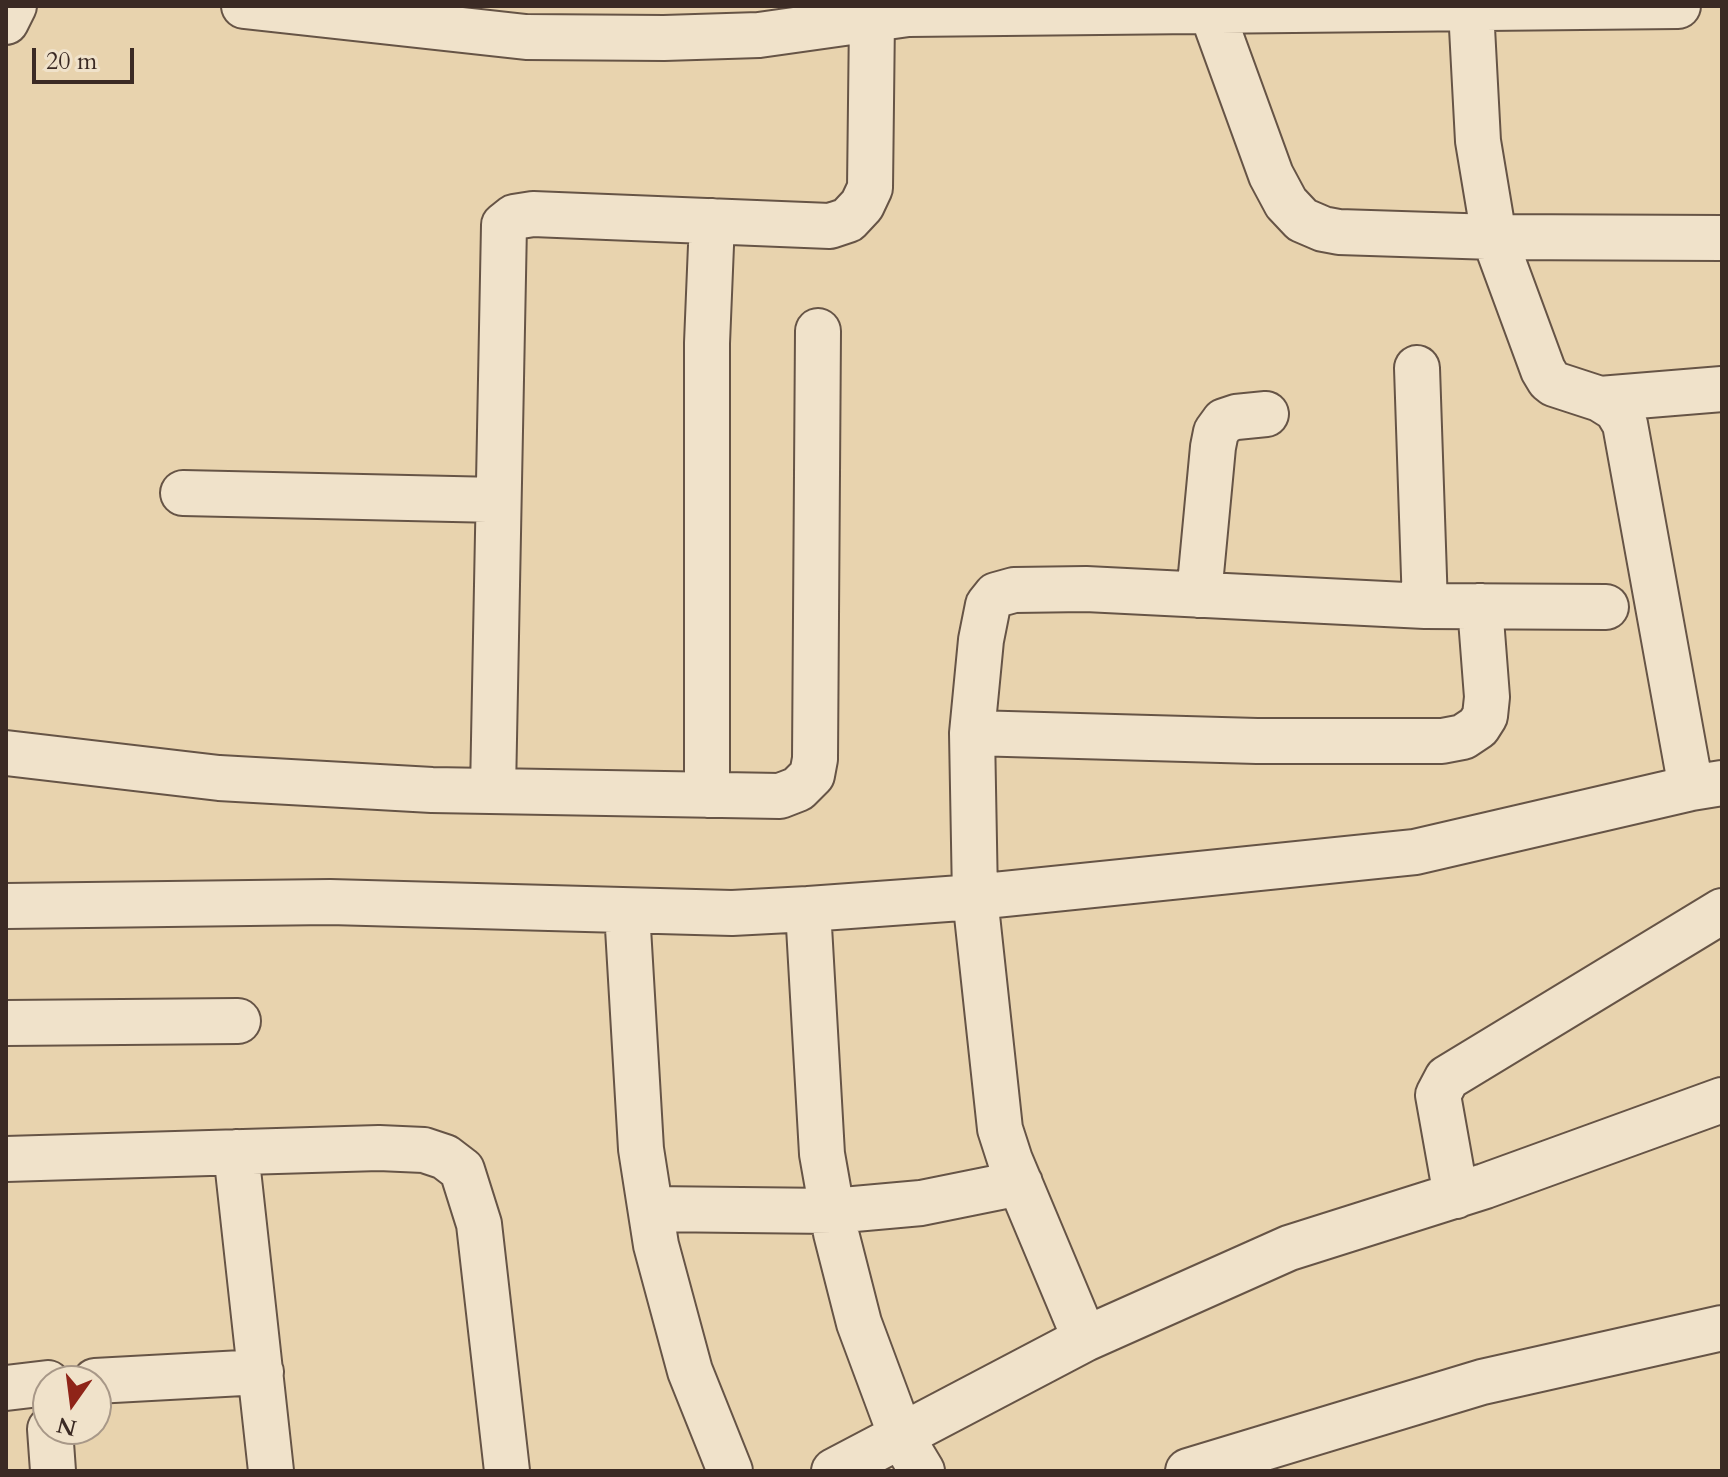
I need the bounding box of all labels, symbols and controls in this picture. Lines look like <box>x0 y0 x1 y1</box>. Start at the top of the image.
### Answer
scale bar <box>36 32 138 82</box>
text: 20 m <box>46 45 97 78</box>
north arrow <box>32 1365 112 1445</box>
text: N <box>54 1409 80 1443</box>

